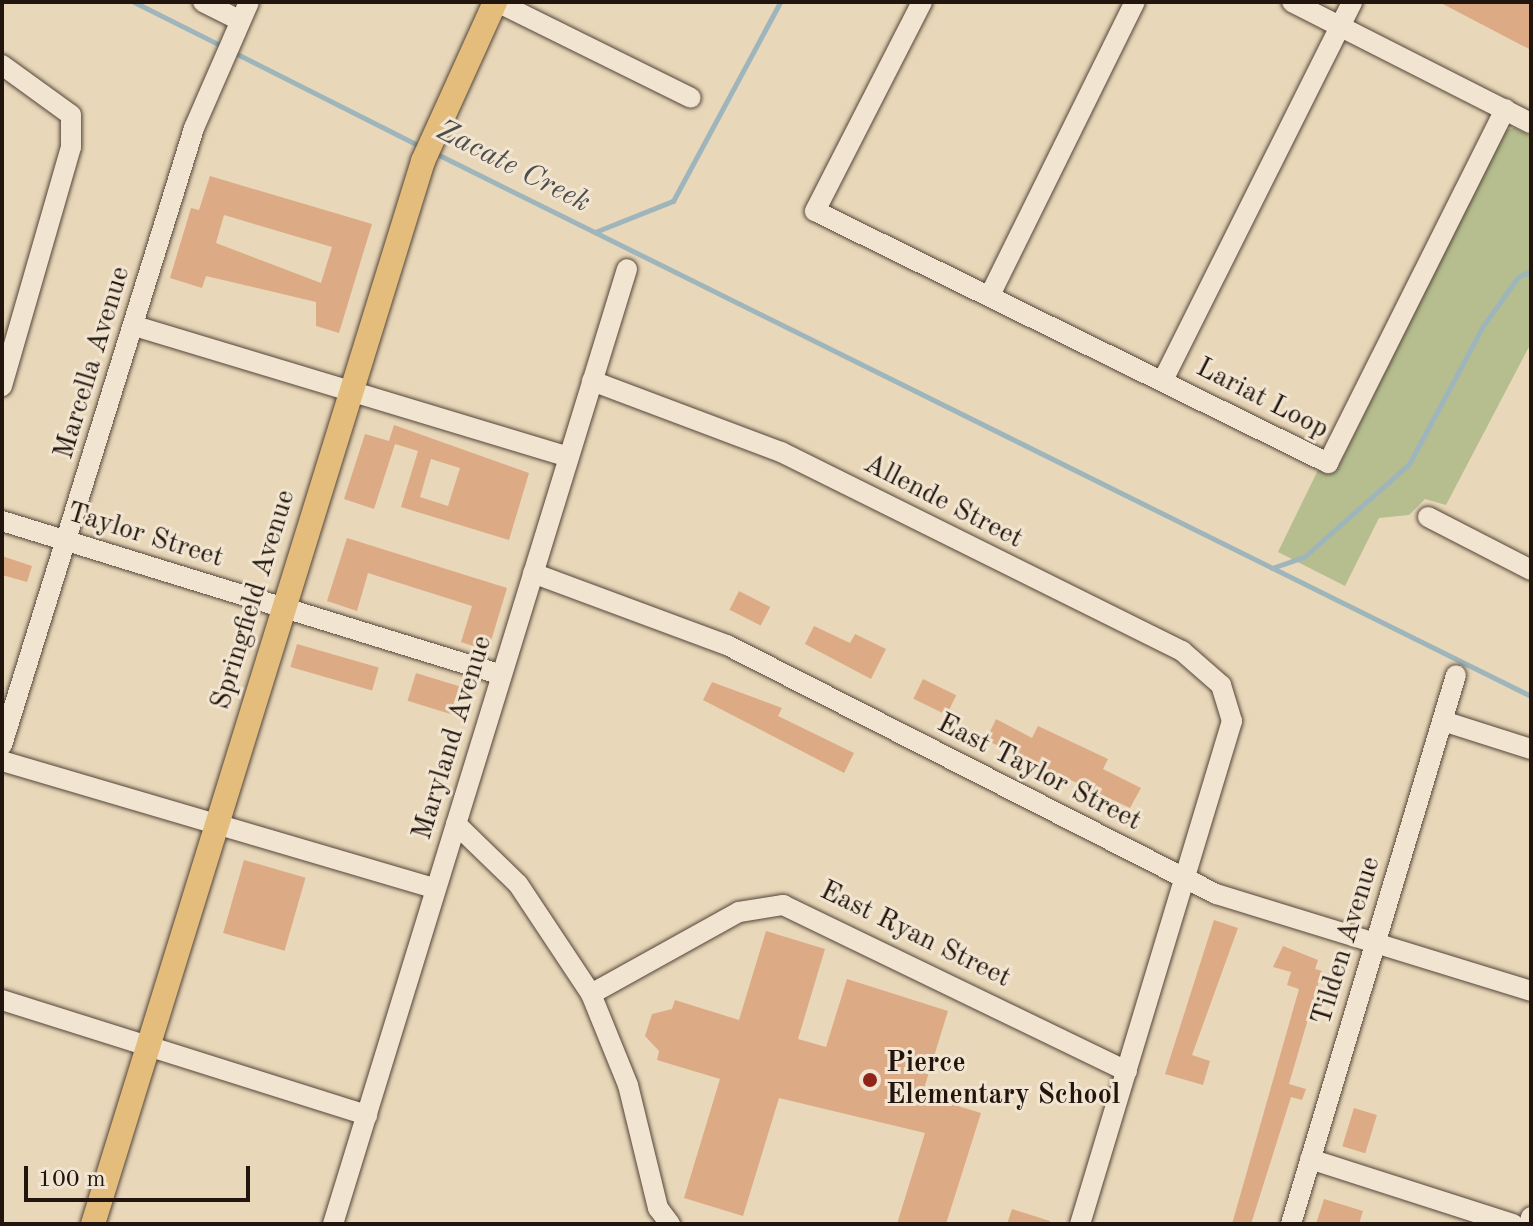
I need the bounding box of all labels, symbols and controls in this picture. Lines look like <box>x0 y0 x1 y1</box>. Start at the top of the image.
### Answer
water label: Zacate Creek <box>430 113 596 221</box>
street label: Marcella Avenue <box>48 263 138 463</box>
street label: Lariat Loop <box>1190 351 1334 447</box>
street label: Allende Street <box>858 448 1028 556</box>
street label: Springfield Avenue <box>205 486 303 714</box>
street label: Taylor Street <box>63 496 227 576</box>
street label: Maryland Avenue <box>406 632 500 844</box>
street label: East Taylor Street <box>931 707 1147 839</box>
street label: Tilden Avenue <box>1305 853 1389 1029</box>
street label: East Ryan Street <box>814 874 1016 996</box>
place label: Pierce Elementary School <box>886 1047 1120 1113</box>
marker: Pierce Elementary School <box>861 1071 879 1089</box>
scale bar <box>28 1150 254 1200</box>
text: 100 m <box>38 1168 106 1192</box>

